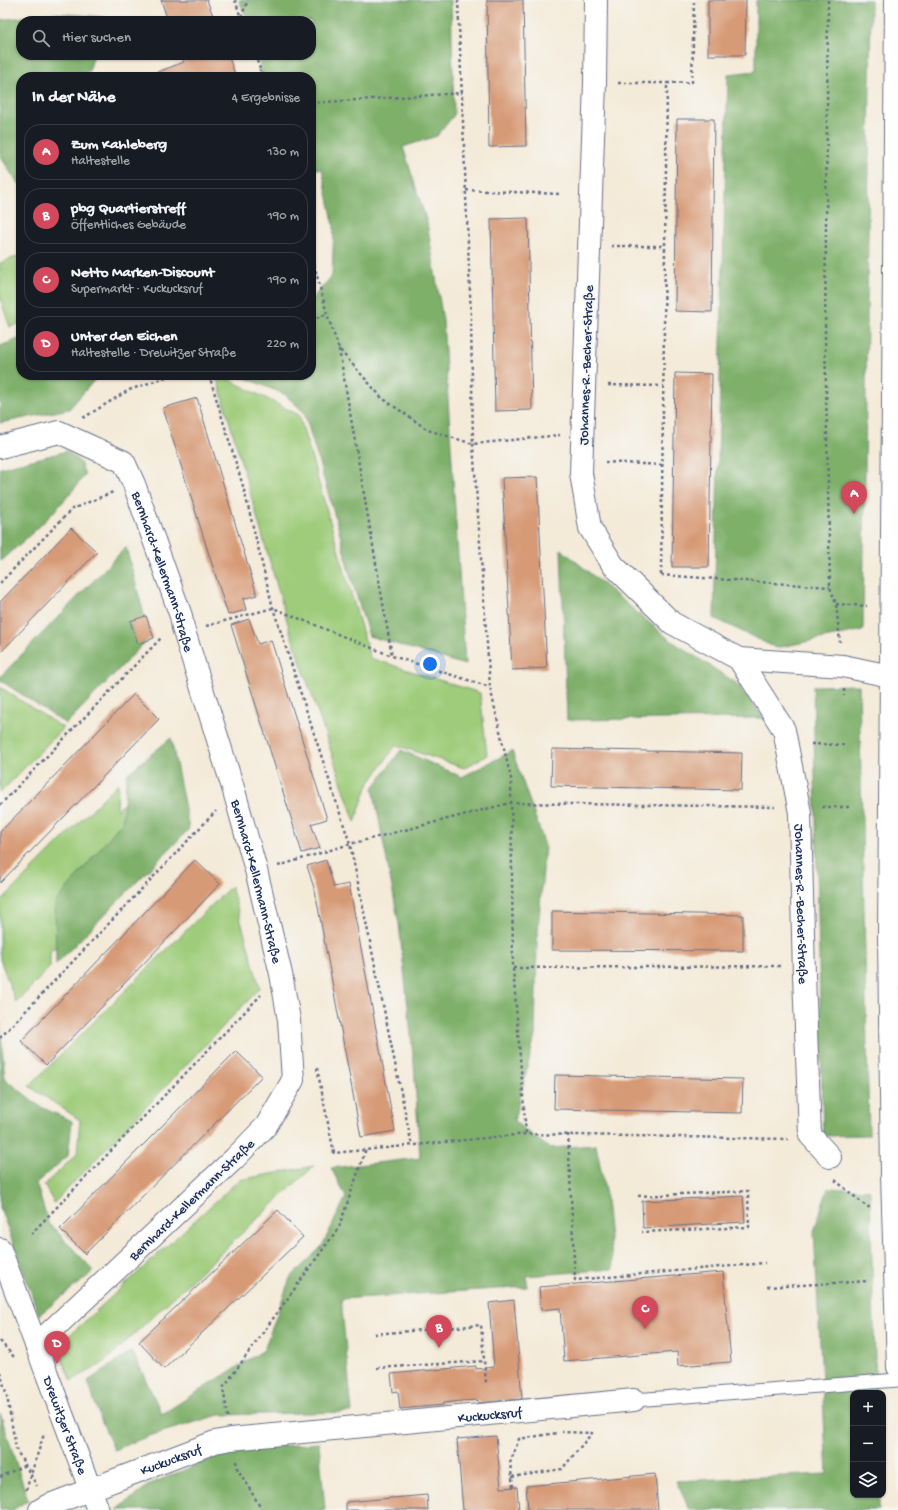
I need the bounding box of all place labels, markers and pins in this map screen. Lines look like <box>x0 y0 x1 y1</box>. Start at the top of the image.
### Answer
pin: A <box>841 481 867 514</box>
pin: C <box>632 1296 658 1329</box>
pin: B <box>426 1315 452 1348</box>
pin: D <box>44 1331 70 1364</box>

